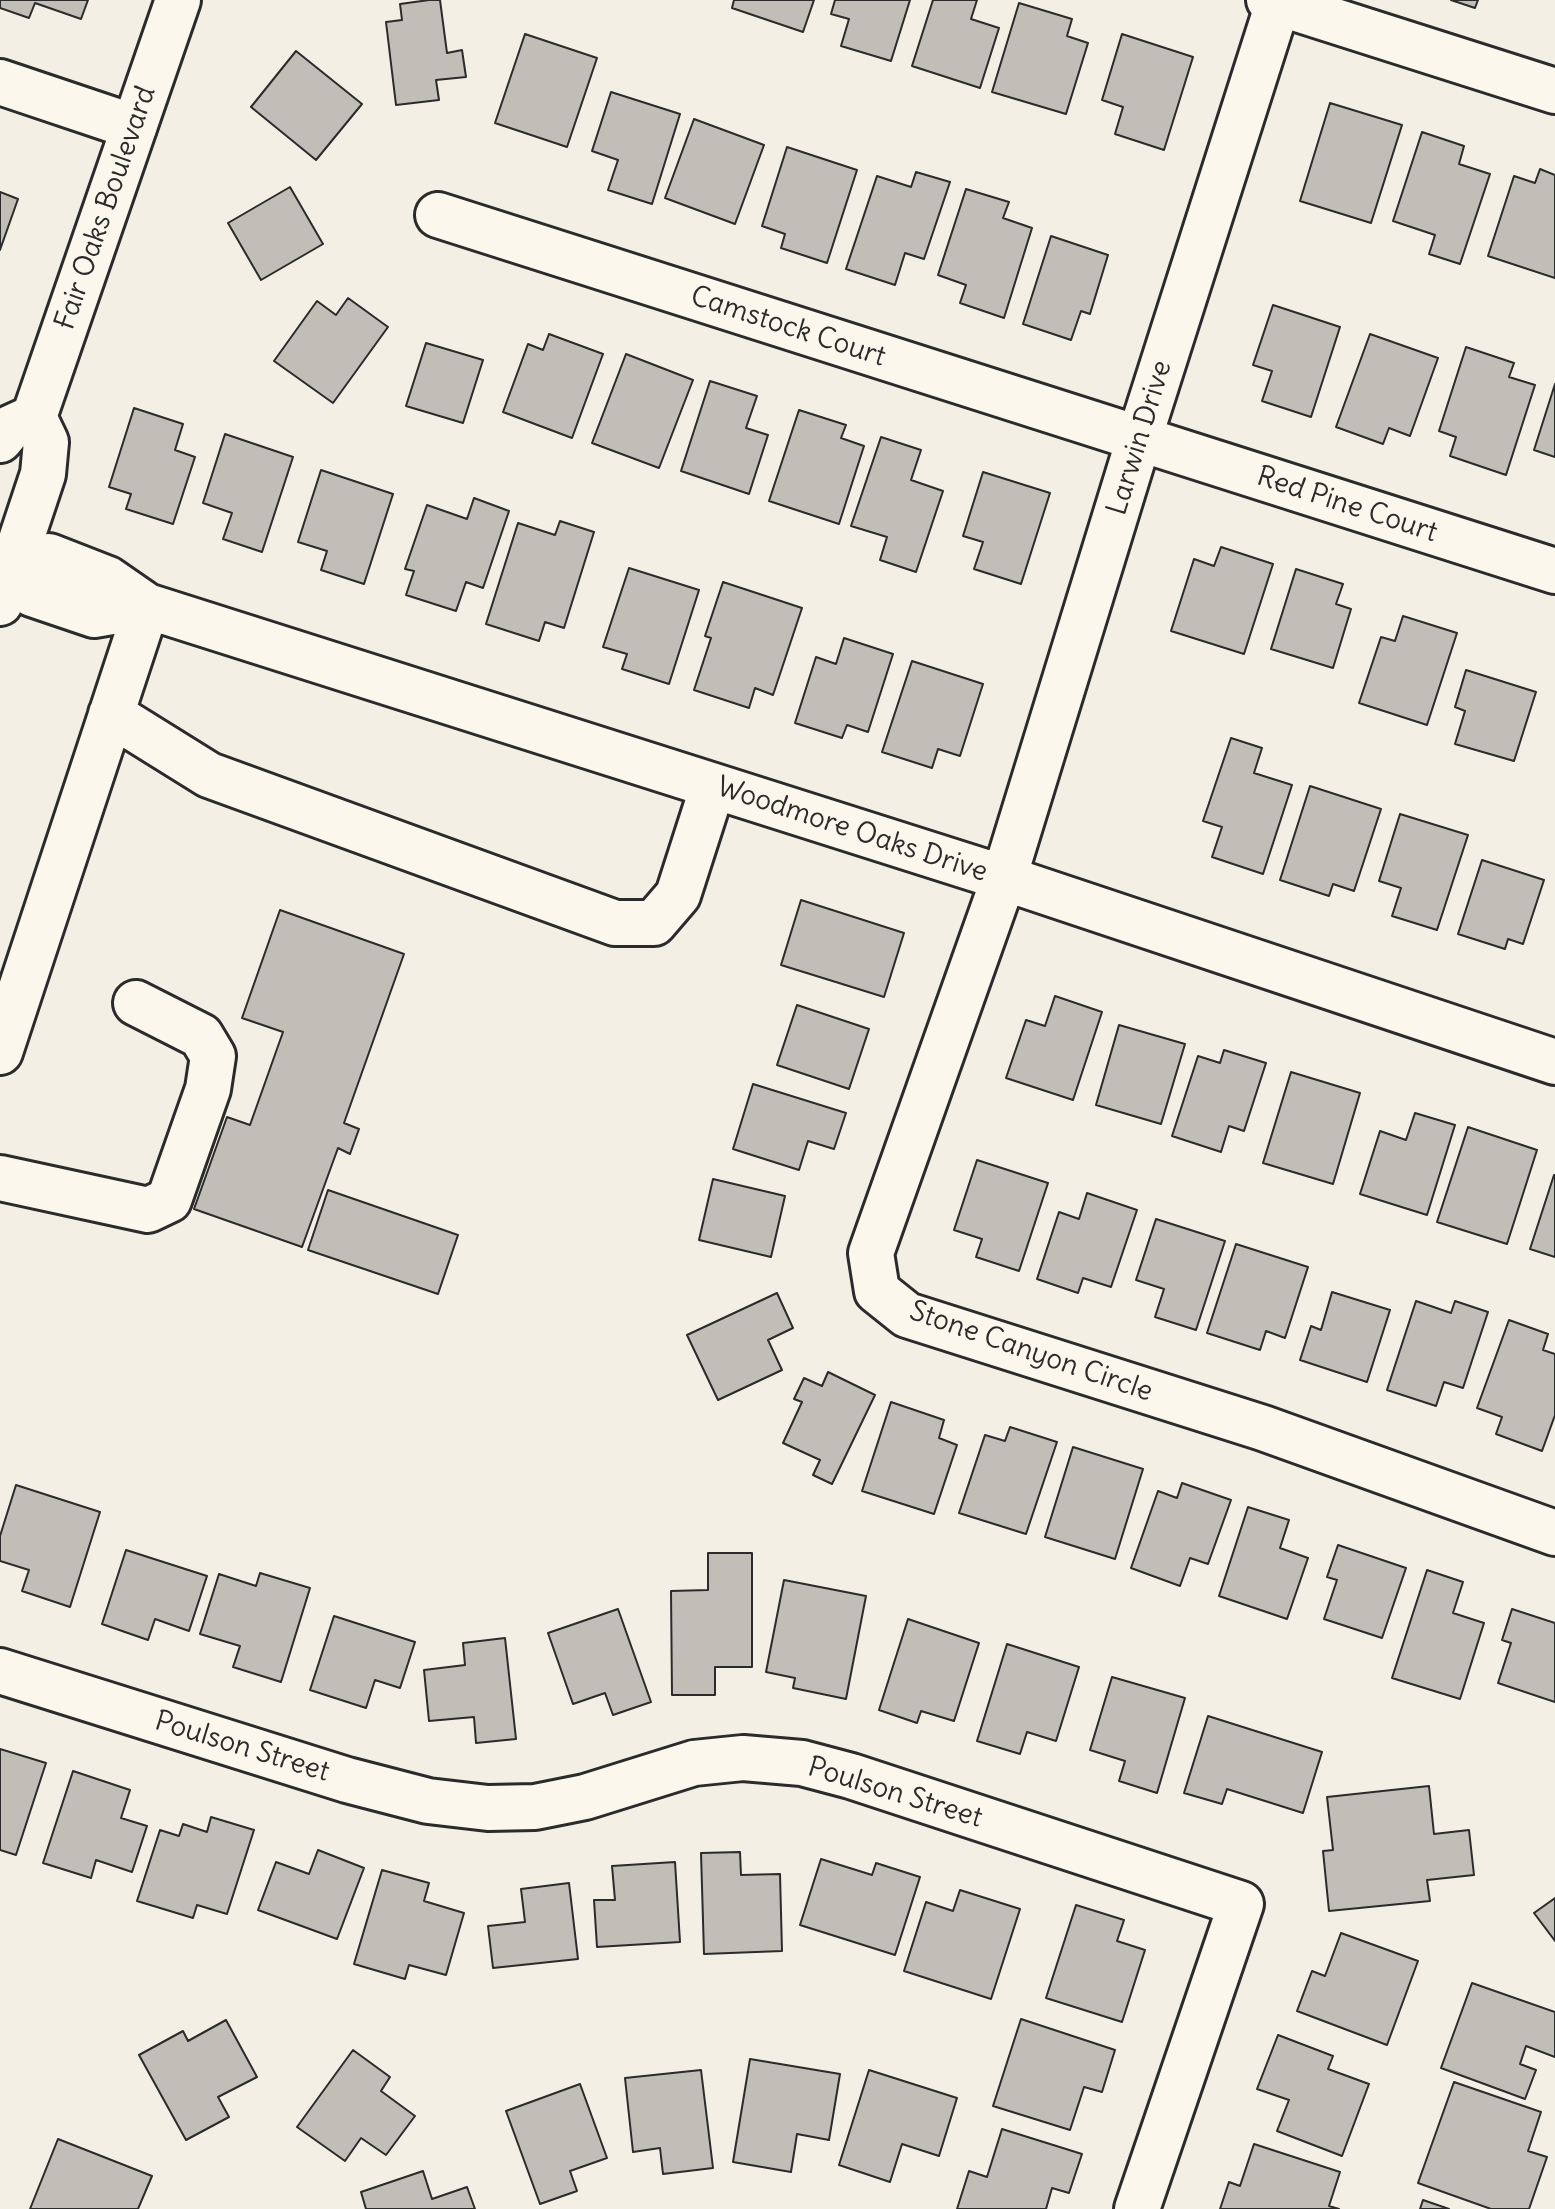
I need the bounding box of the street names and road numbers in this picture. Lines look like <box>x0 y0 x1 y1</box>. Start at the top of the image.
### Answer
street label: Fair Oaks Boulevard <box>49 82 163 334</box>
street label: Camstock Court <box>686 280 890 374</box>
street label: Larwin Drive <box>1101 357 1179 519</box>
street label: Red Pine Court <box>1253 460 1441 550</box>
street label: Woodmore Oaks Drive <box>712 770 992 890</box>
street label: Stone Canyon Circle <box>905 1295 1157 1409</box>
street label: Poulson Street <box>151 1705 333 1789</box>
street label: Poulson Street <box>804 1751 986 1835</box>

